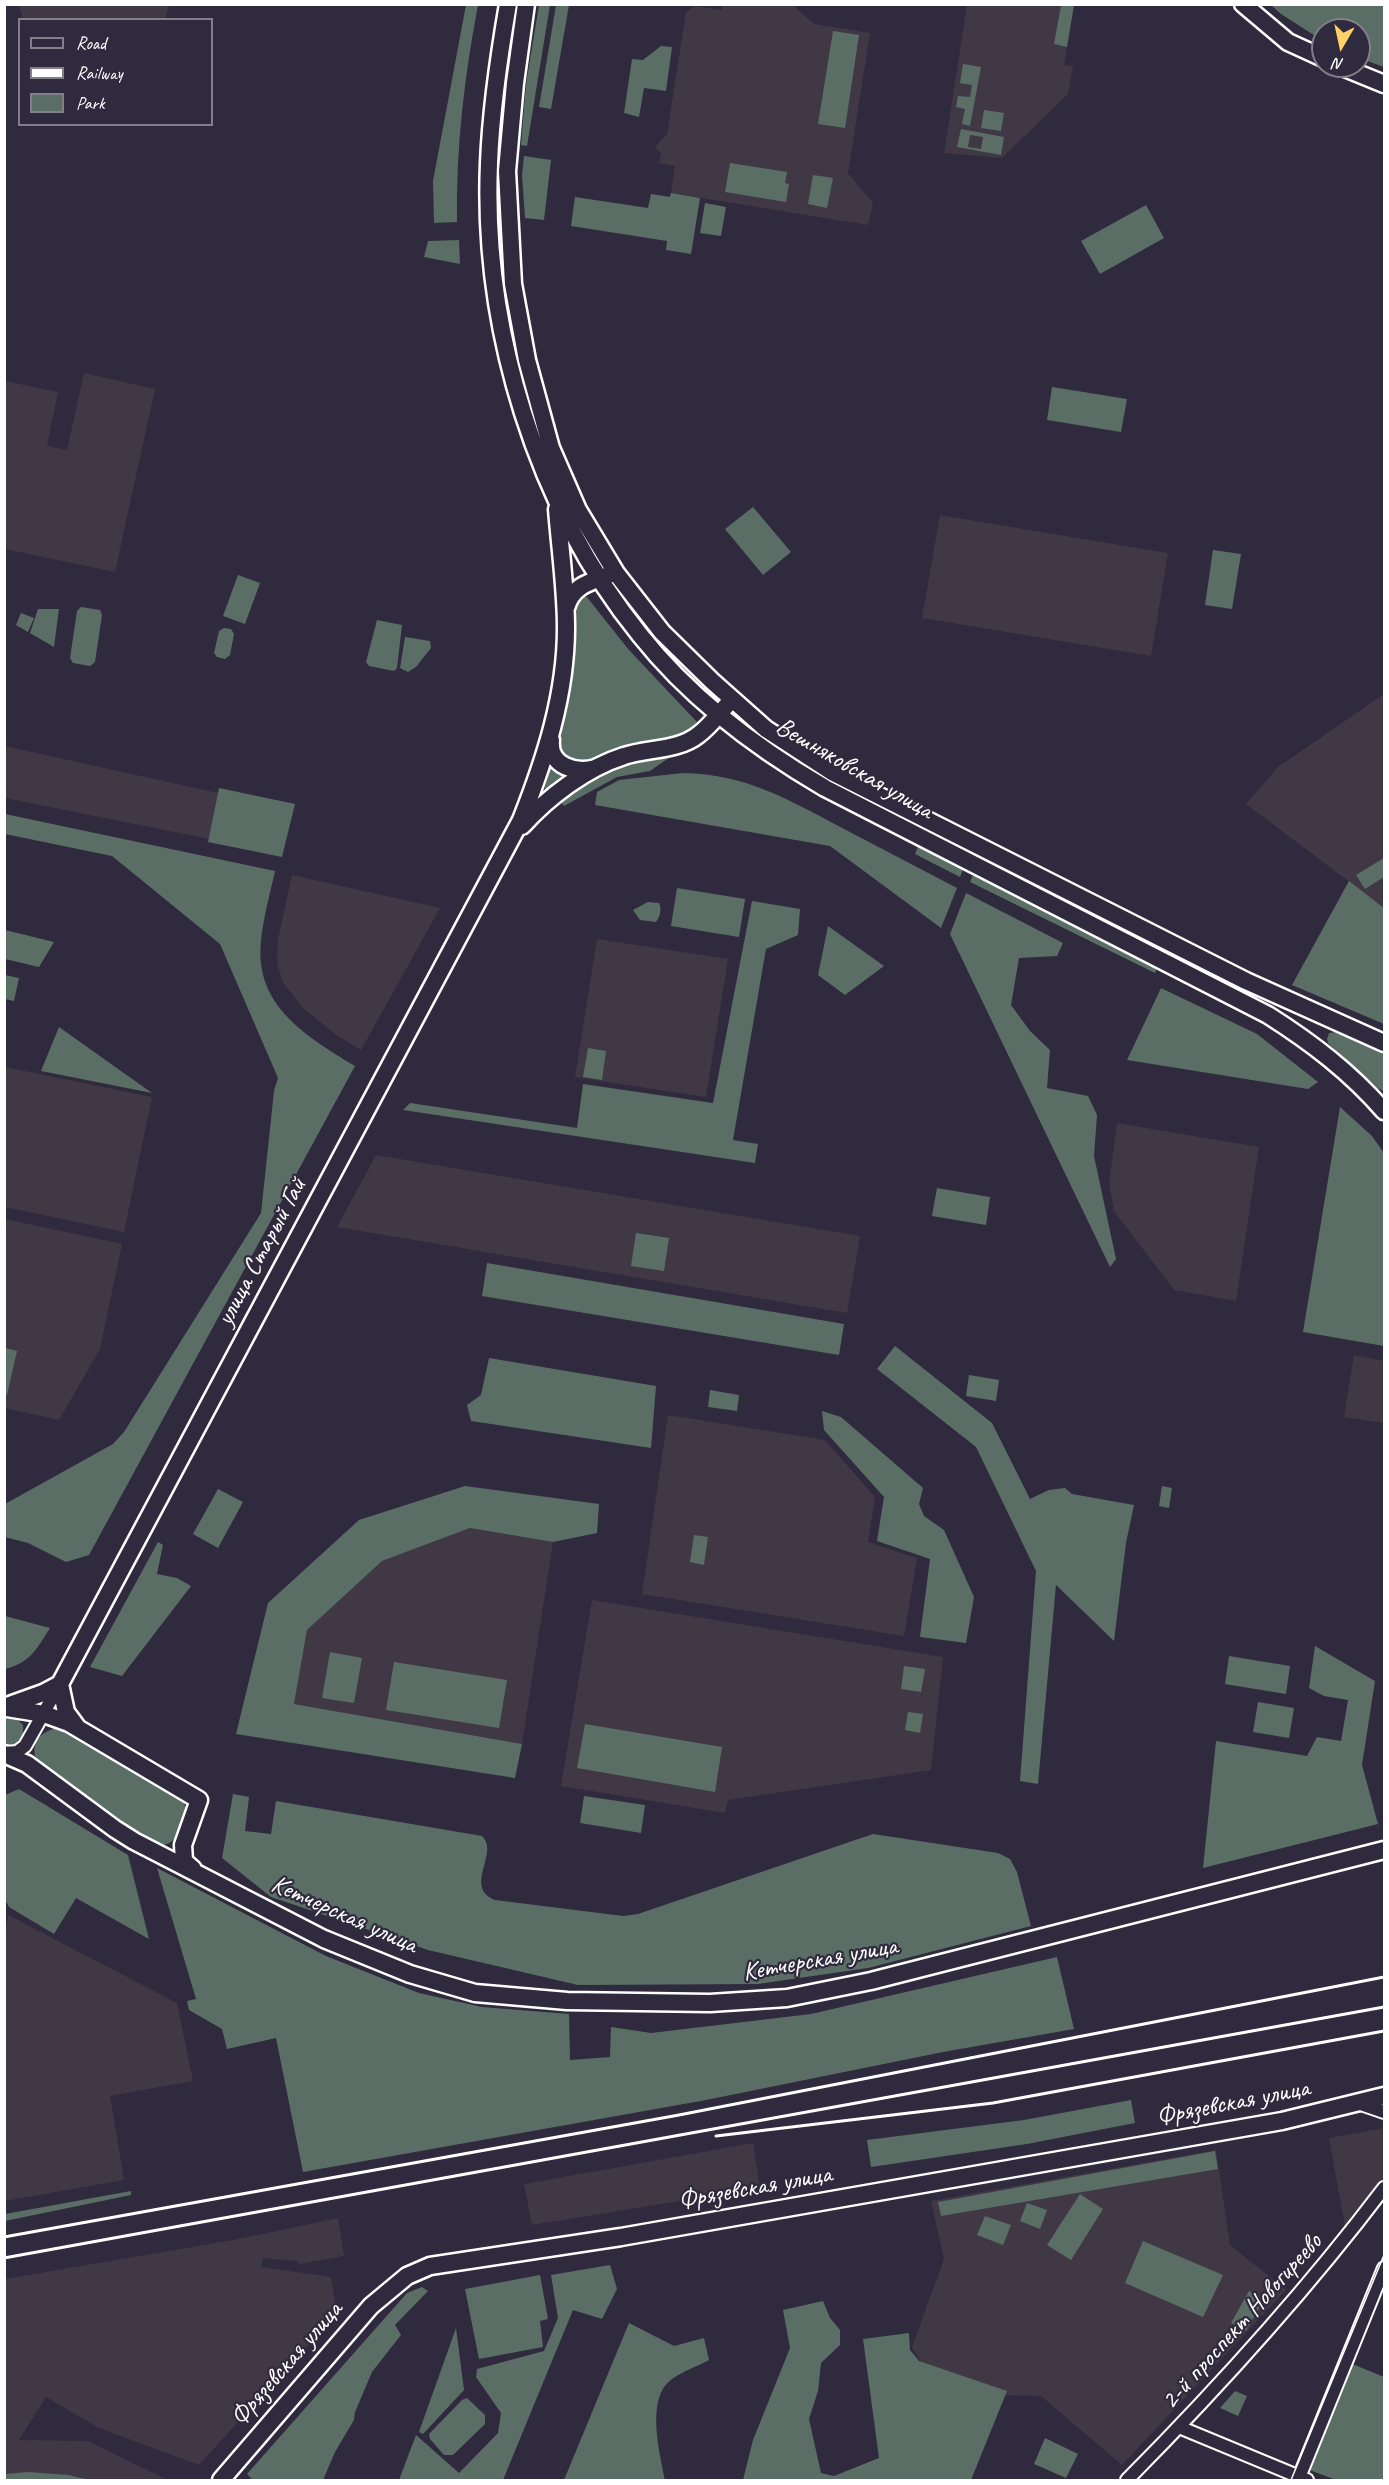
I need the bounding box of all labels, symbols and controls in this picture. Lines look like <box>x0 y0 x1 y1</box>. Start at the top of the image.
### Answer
legend <box>18 18 213 126</box>
north arrow <box>1311 18 1371 78</box>
text: Road <box>76 32 106 54</box>
text: N <box>1332 53 1345 74</box>
text: Railway <box>76 62 123 84</box>
text: Park <box>76 92 105 114</box>
street label: Вешняковская улица <box>770 711 938 827</box>
street label: улица Старый Гай <box>210 1173 314 1331</box>
street label: Кетчерская улица <box>266 1869 422 1961</box>
street label: Кетчерская улица <box>740 1931 900 1989</box>
street label: Фрязевская улица <box>1154 2073 1312 2133</box>
street label: Фрязевская улица <box>676 2159 834 2217</box>
street label: 2-й проспект Новогиреево <box>1155 2228 1329 2416</box>
street label: Фрязевская улица <box>224 2295 350 2433</box>

